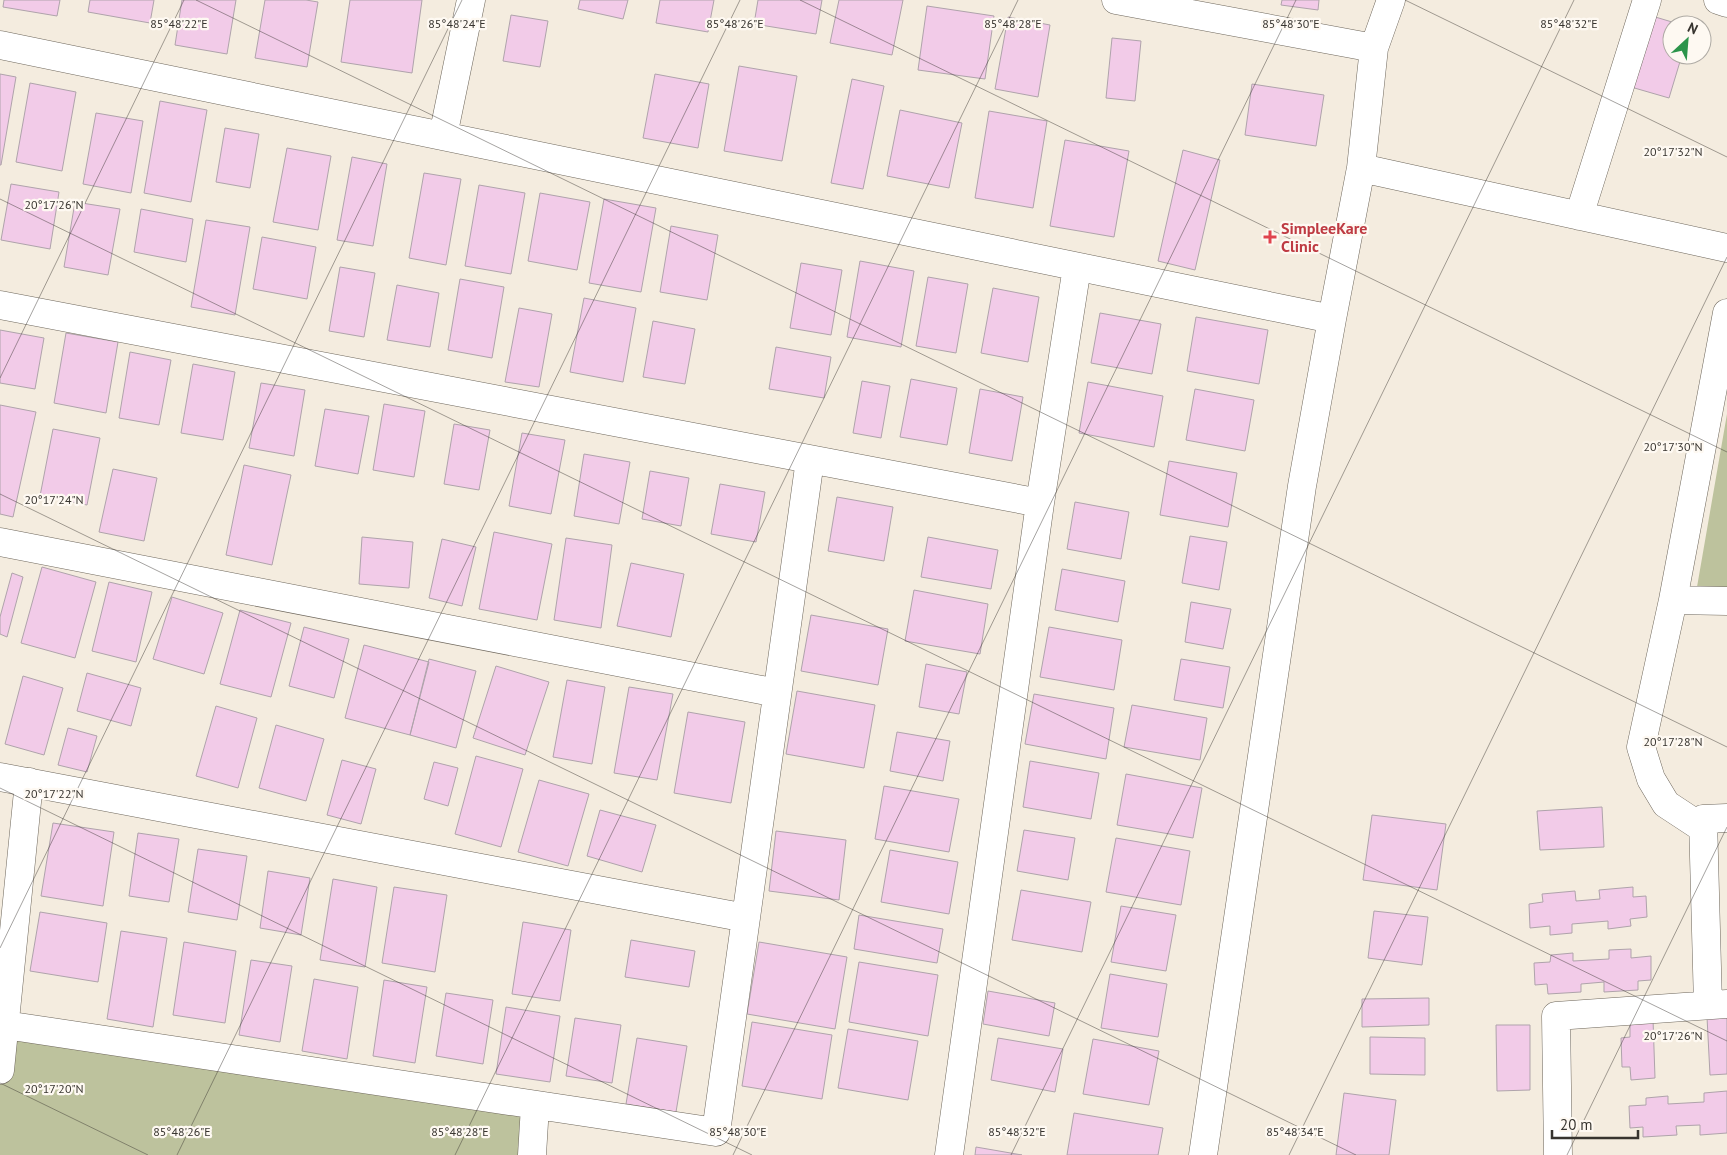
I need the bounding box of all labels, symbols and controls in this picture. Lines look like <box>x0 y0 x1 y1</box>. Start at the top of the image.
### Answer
north arrow <box>1662 15 1712 65</box>
text: 85°48'22"E <box>150 16 208 31</box>
text: 85°48'24"E <box>428 16 486 31</box>
text: 85°48'26"E <box>706 16 764 31</box>
text: 85°48'28"E <box>984 16 1042 31</box>
text: 85°48'30"E <box>1262 16 1320 31</box>
text: 85°48'32"E <box>1540 16 1598 31</box>
text: N <box>1685 18 1701 38</box>
text: 20°17'32"N <box>1643 144 1703 159</box>
text: 20°17'26"N <box>24 197 84 212</box>
place label: SimpleeKare Clinic <box>1281 218 1367 256</box>
marker: SimpleeKare Clinic <box>1263 230 1277 244</box>
text: 20°17'30"N <box>1643 439 1703 454</box>
text: 20°17'24"N <box>24 492 84 507</box>
text: 20°17'28"N <box>1643 734 1703 749</box>
text: 20°17'22"N <box>24 786 84 801</box>
text: 20°17'26"N <box>1643 1028 1703 1043</box>
text: 20°17'20"N <box>24 1081 84 1096</box>
scale bar <box>1552 1108 1638 1140</box>
text: 20 m <box>1560 1115 1593 1134</box>
text: 85°48'26"E <box>153 1124 211 1139</box>
text: 85°48'28"E <box>431 1124 489 1139</box>
text: 85°48'30"E <box>709 1124 767 1139</box>
text: 85°48'32"E <box>988 1124 1046 1139</box>
text: 85°48'34"E <box>1266 1124 1324 1139</box>

